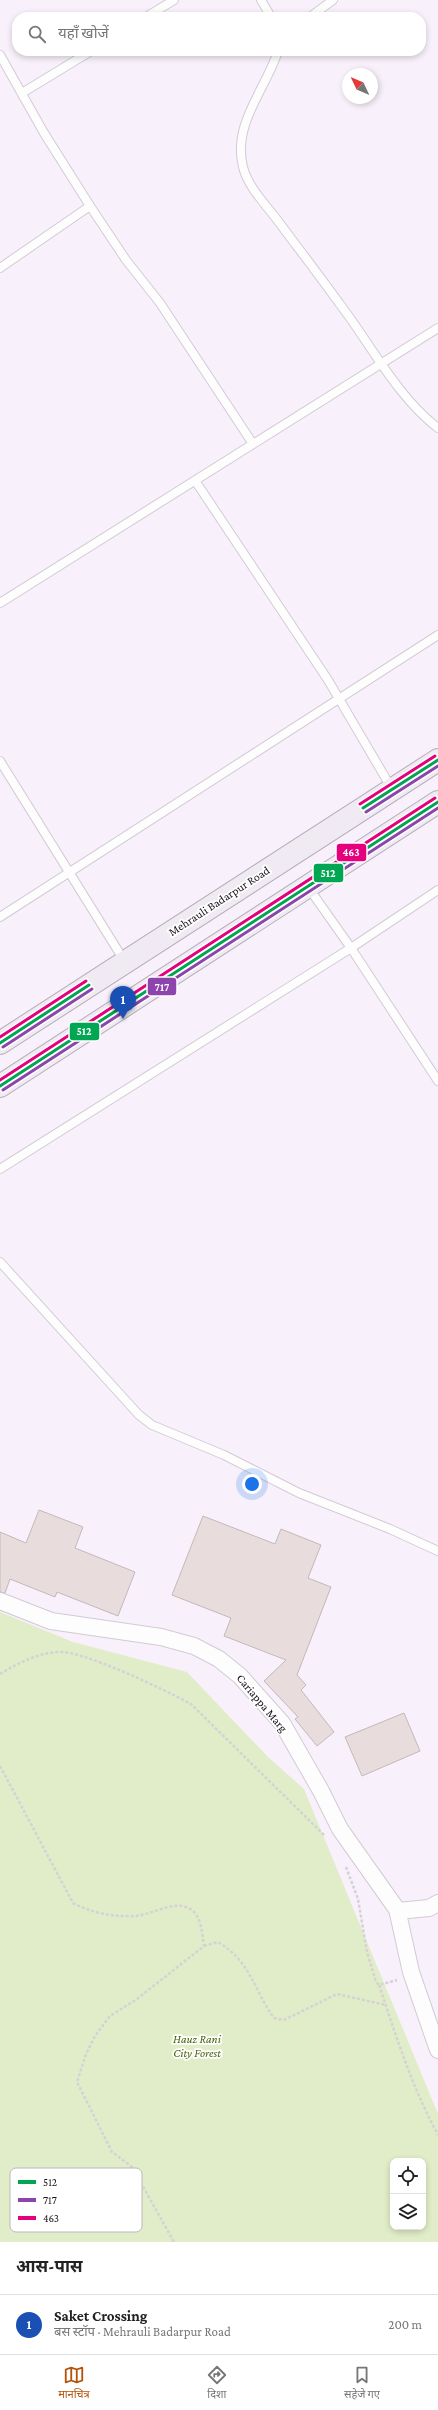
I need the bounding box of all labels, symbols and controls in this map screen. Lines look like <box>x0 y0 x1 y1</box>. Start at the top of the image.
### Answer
search box <box>12 12 426 56</box>
icon: search <box>26 23 48 45</box>
text: यहाँ खोजें <box>58 25 109 41</box>
north arrow <box>342 68 378 104</box>
line badge: 463 <box>336 843 367 862</box>
text: 463 <box>342 846 360 858</box>
street label: Mehrauli Badarpur Road <box>166 863 273 939</box>
line badge: 512 <box>313 863 344 883</box>
text: 512 <box>320 867 336 879</box>
line badge: 717 <box>147 977 177 996</box>
text: 717 <box>155 981 169 993</box>
pin: 1 <box>110 986 136 1019</box>
line badge: 512 <box>69 1022 100 1041</box>
text: 512 <box>76 1025 92 1037</box>
your location <box>242 1474 262 1494</box>
street label: Cariappa Marg <box>234 1671 290 1735</box>
park label: Hauz Rani City Forest <box>173 2032 222 2060</box>
map controls <box>390 2158 426 2230</box>
button: locate <box>390 2158 426 2194</box>
legend <box>10 2168 142 2232</box>
text: 512 <box>43 2176 57 2188</box>
text: 717 <box>43 2194 57 2206</box>
button: layers <box>390 2194 426 2230</box>
text: 463 <box>43 2212 59 2224</box>
text: आस-पास <box>16 2257 83 2276</box>
text: Saket Crossing <box>54 2308 147 2324</box>
text: 1 <box>27 2317 31 2332</box>
text: 200 m <box>388 2317 422 2332</box>
text: बस स्टॉप · Mehrauli Badarpur Road <box>54 2324 231 2339</box>
tab: मानचित्र <box>58 2364 90 2402</box>
tab: दिशा <box>206 2364 228 2402</box>
tab: सहेजे गए <box>344 2364 380 2402</box>

